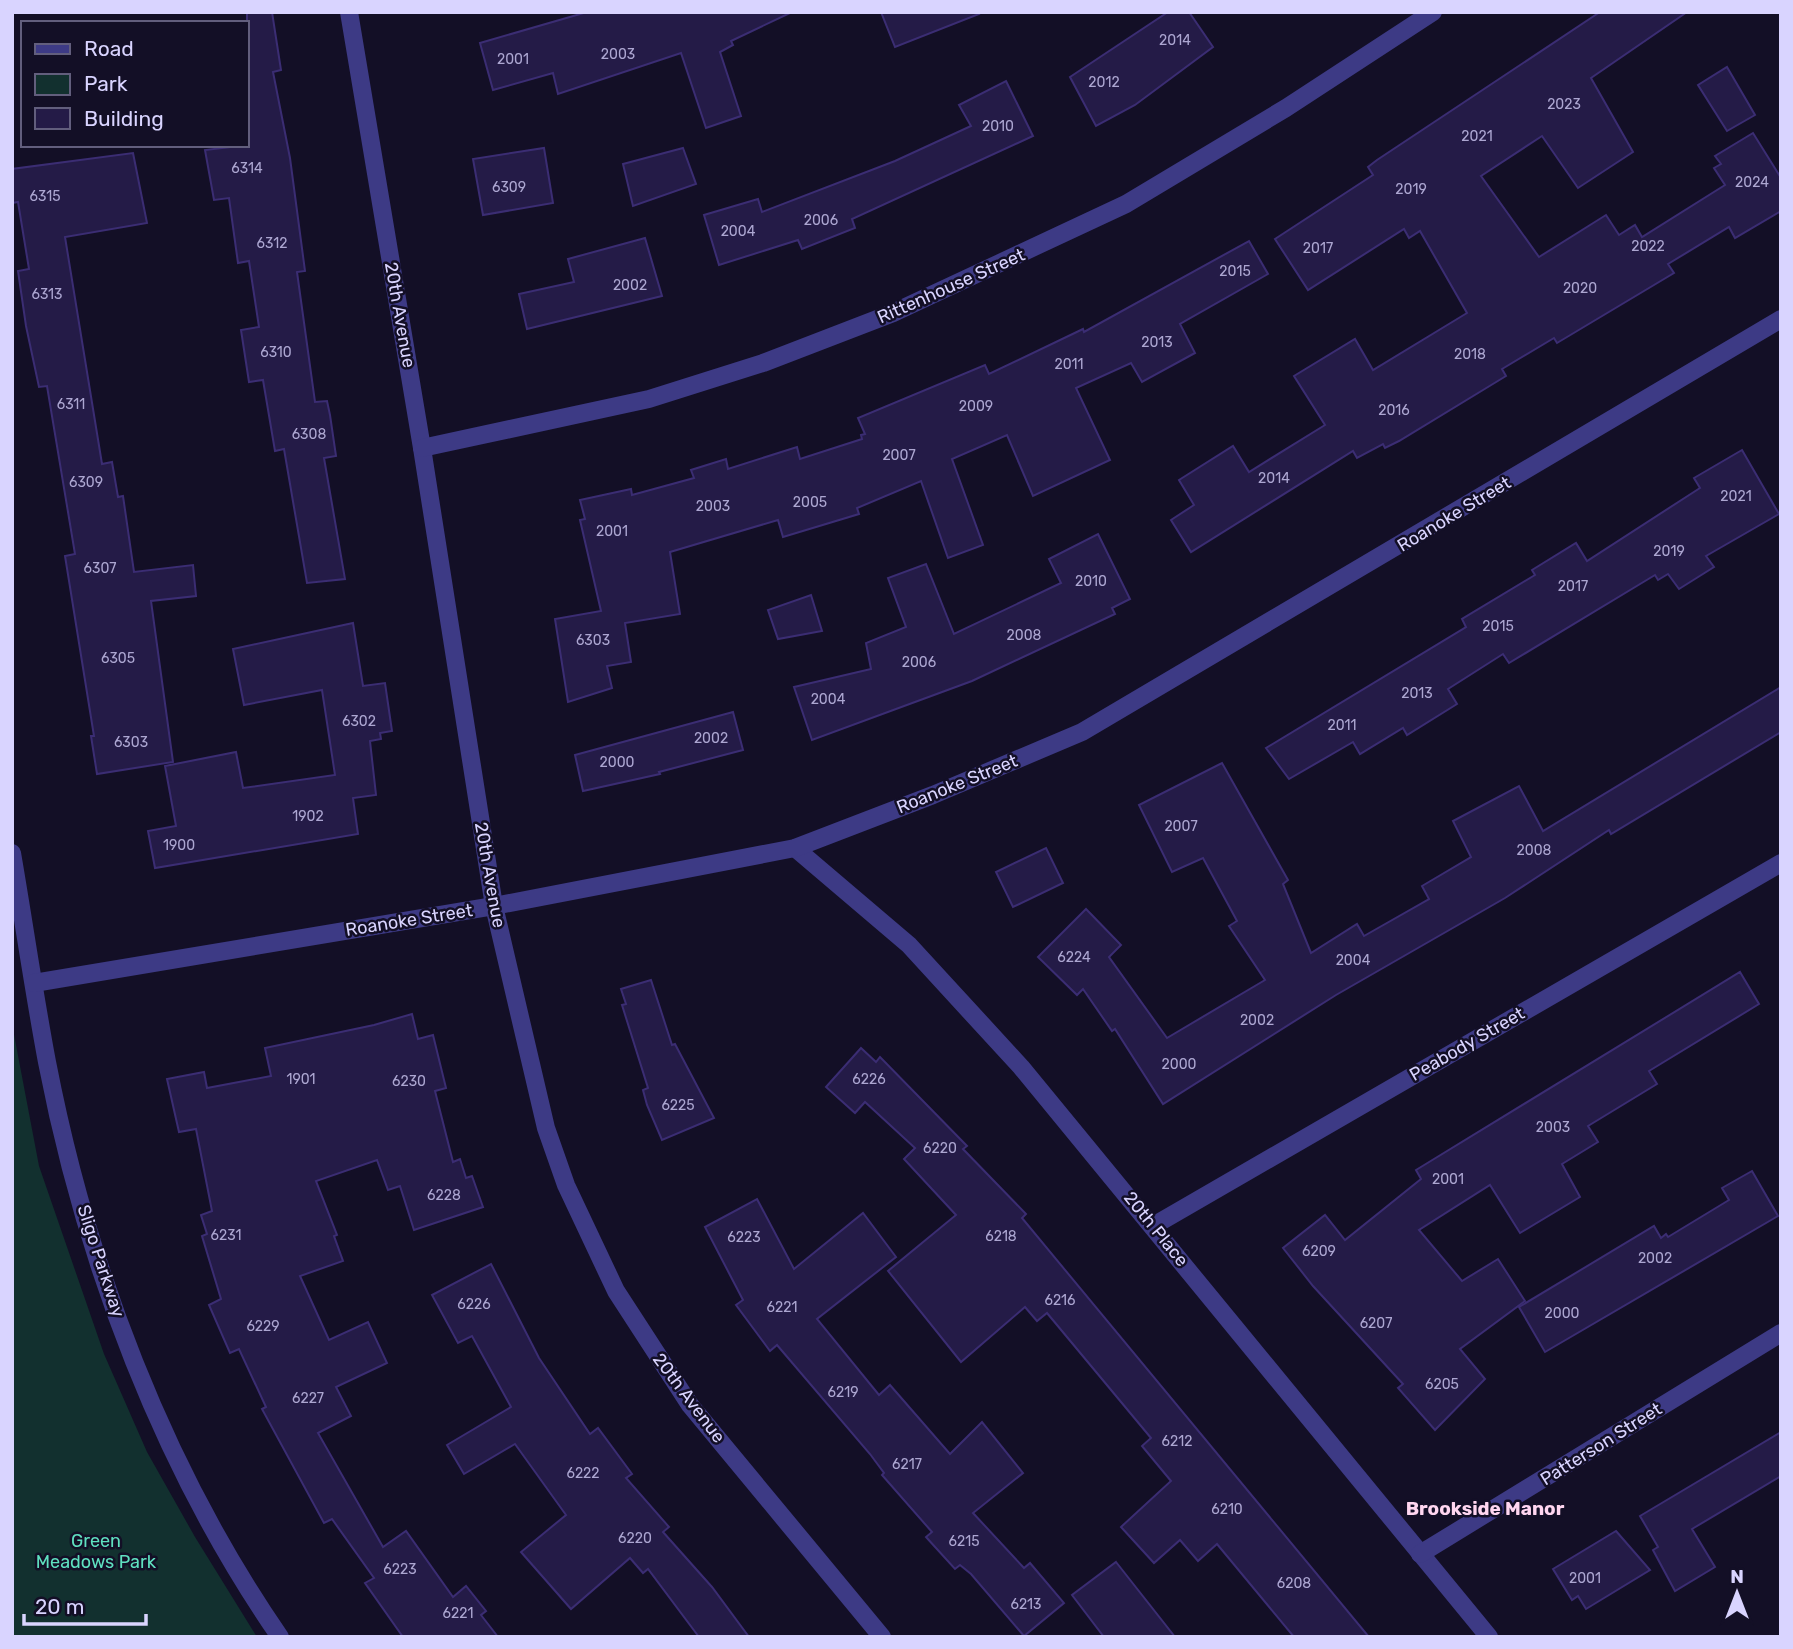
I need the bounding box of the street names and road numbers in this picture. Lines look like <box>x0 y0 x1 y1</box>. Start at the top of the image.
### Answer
street label: Rittenhouse Street <box>874 244 1028 328</box>
street label: 20th Avenue <box>380 260 420 370</box>
street label: Roanoke Street <box>1393 471 1515 557</box>
street label: Roanoke Street <box>893 750 1021 818</box>
street label: 20th Avenue <box>470 820 510 930</box>
street label: Roanoke Street <box>344 899 474 941</box>
street label: Peabody Street <box>1406 1002 1528 1086</box>
street label: 20th Place <box>1119 1187 1193 1271</box>
street label: Sligo Parkway <box>73 1202 130 1320</box>
street label: 20th Avenue <box>648 1349 730 1447</box>
street label: Patterson Street <box>1536 1398 1666 1490</box>

